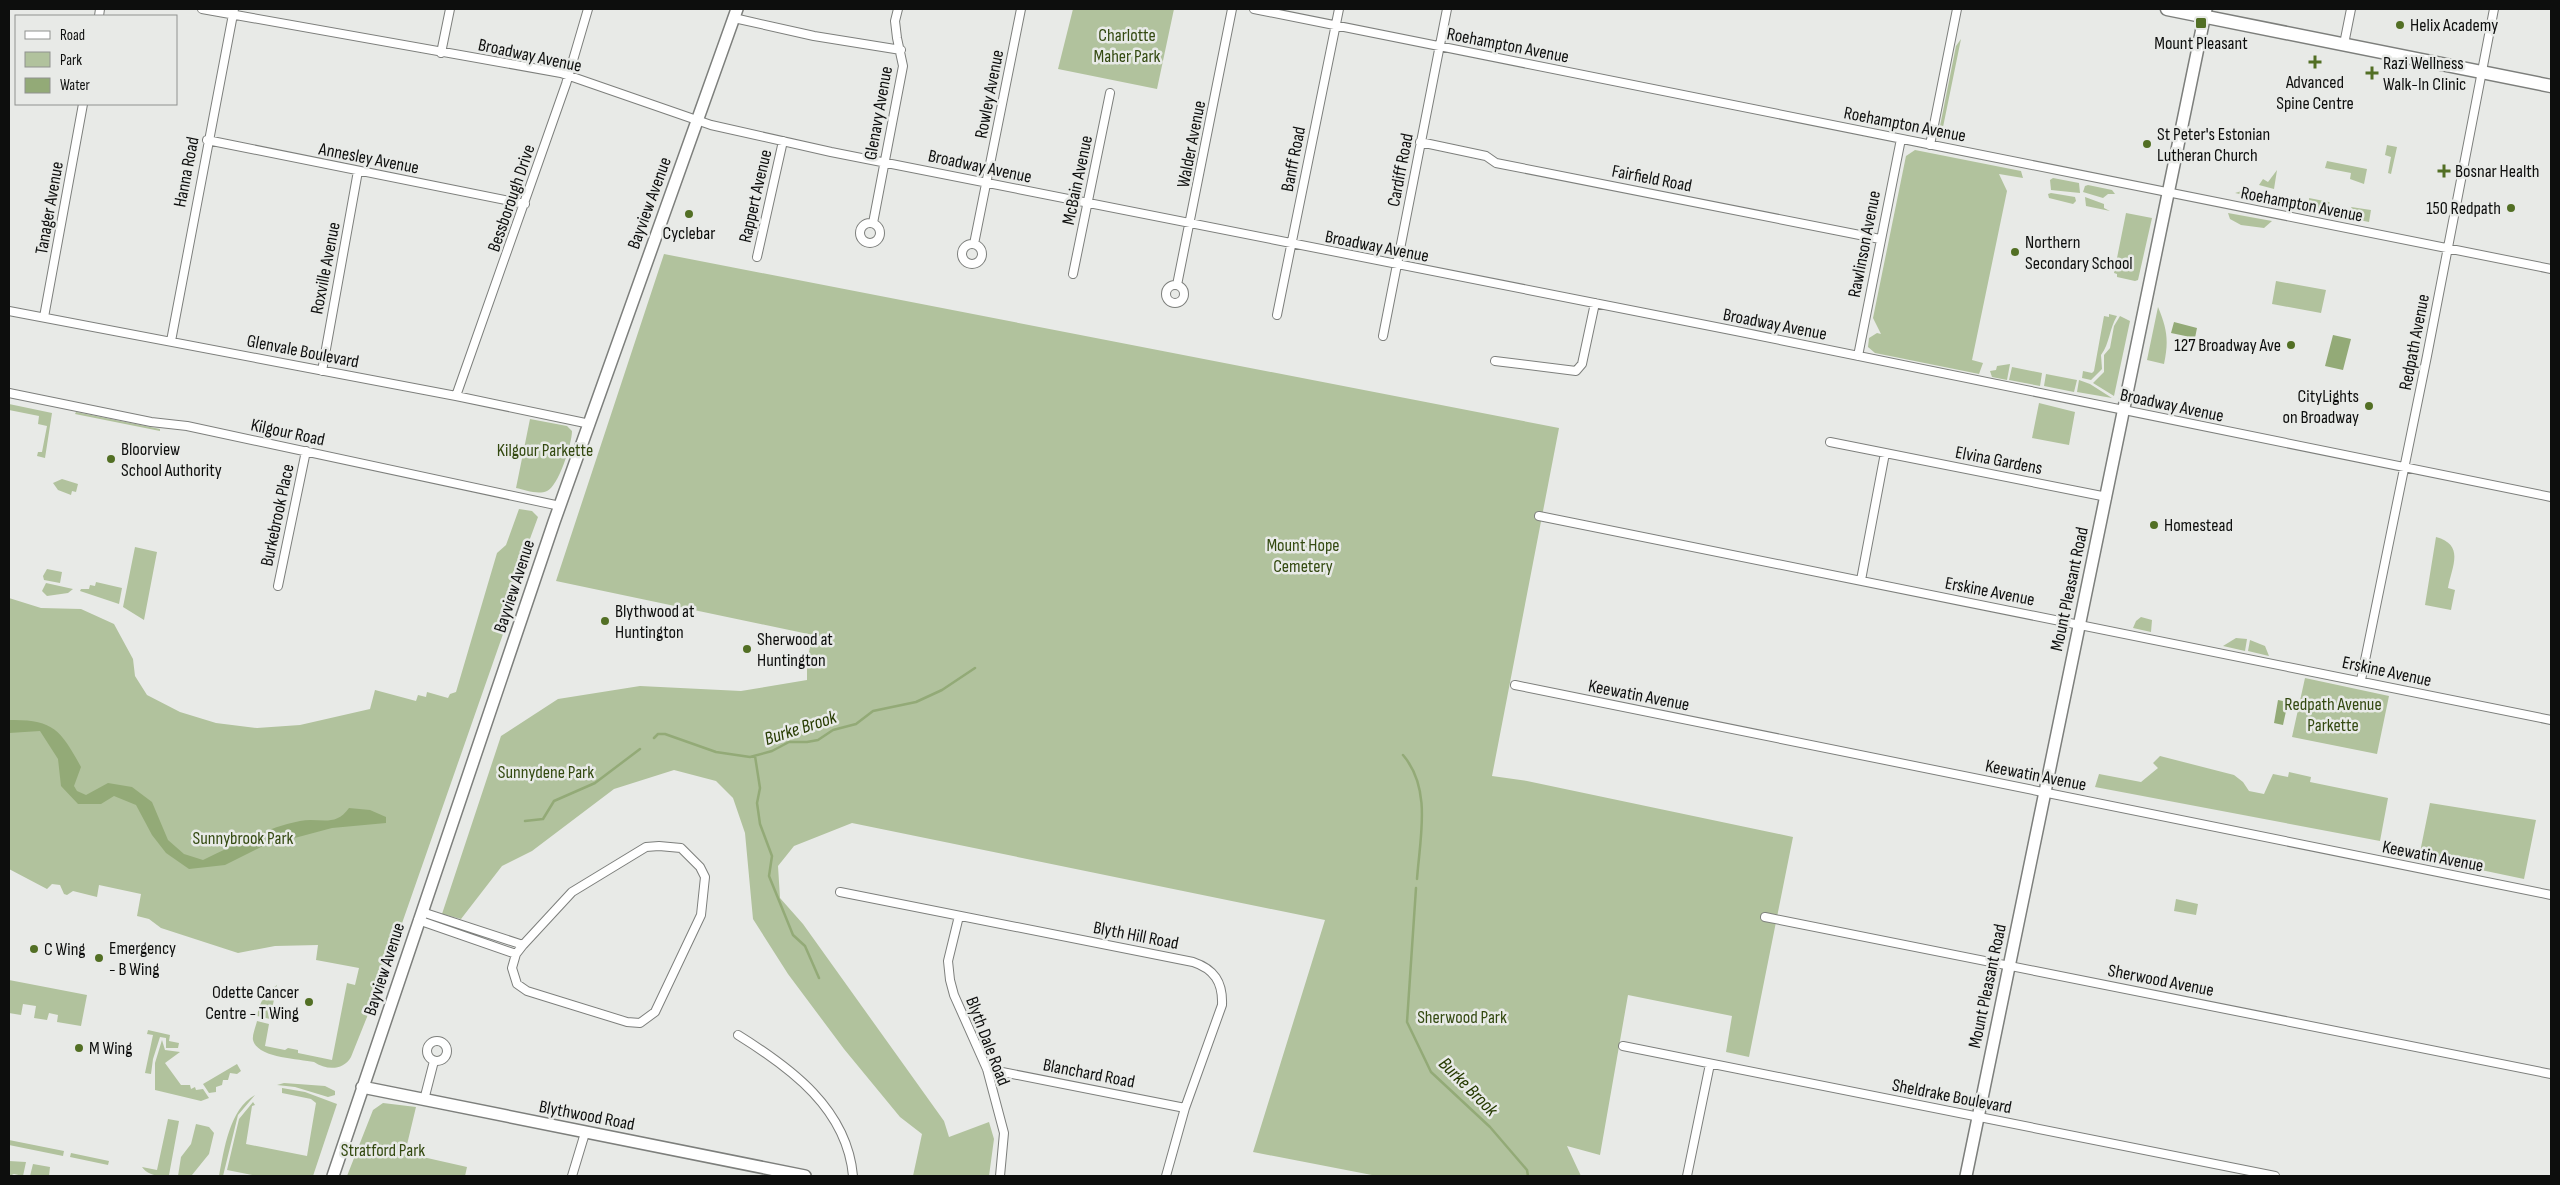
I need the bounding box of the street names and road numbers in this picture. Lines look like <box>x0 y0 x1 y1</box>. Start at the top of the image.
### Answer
street label: Roehampton Avenue <box>1445 23 1571 68</box>
street label: Broadway Avenue <box>476 34 584 77</box>
street label: Rowley Avenue <box>971 48 1008 140</box>
street label: Glenavy Avenue <box>860 65 897 162</box>
street label: Walder Avenue <box>1173 99 1210 189</box>
street label: Roehampton Avenue <box>1842 102 1968 147</box>
street label: Banff Road <box>1277 125 1310 193</box>
street label: Cardiff Road <box>1383 132 1418 209</box>
street label: McBain Avenue <box>1058 134 1097 227</box>
street label: Hanna Road <box>169 135 204 209</box>
street label: Annesley Avenue <box>316 138 421 178</box>
street label: Bessborough Drive <box>483 142 540 255</box>
street label: Broadway Avenue <box>926 145 1034 188</box>
street label: Rappert Avenue <box>735 148 776 245</box>
street label: Bayview Avenue <box>623 154 676 252</box>
street label: Tanager Avenue <box>31 160 68 256</box>
street label: Fairfield Road <box>1610 160 1694 197</box>
street label: Roehampton Avenue <box>2239 182 2365 227</box>
street label: Rawlinson Avenue <box>1844 189 1885 299</box>
street label: Roxville Avenue <box>306 220 345 316</box>
street label: Broadway Avenue <box>1323 226 1431 267</box>
street label: Redpath Avenue <box>2395 292 2434 392</box>
street label: Broadway Avenue <box>1721 304 1829 345</box>
street label: Glenvale Boulevard <box>245 330 361 373</box>
street label: Broadway Avenue <box>2118 384 2226 427</box>
street label: Kilgour Road <box>249 414 327 451</box>
street label: Elvina Gardens <box>1954 442 2044 479</box>
street label: Burkebrook Place <box>256 462 299 568</box>
street label: Mount Pleasant Road <box>2046 525 2093 653</box>
street label: Bayview Avenue <box>490 537 539 635</box>
street label: Erskine Avenue <box>1943 573 2036 610</box>
street label: Erskine Avenue <box>2340 652 2433 691</box>
street label: Keewatin Avenue <box>1587 675 1691 716</box>
street label: Keewatin Avenue <box>1984 755 2088 796</box>
street label: Keewatin Avenue <box>2381 836 2485 877</box>
street label: Blyth Hill Road <box>1091 917 1180 954</box>
street label: Bayview Avenue <box>360 920 409 1018</box>
street label: Mount Pleasant Road <box>1964 922 2011 1050</box>
street label: Sherwood Avenue <box>2106 960 2216 1001</box>
street label: Blyth Dale Road <box>961 994 1014 1089</box>
street label: Blanchard Road <box>1041 1054 1137 1093</box>
street label: Sheldrake Boulevard <box>1890 1075 2014 1118</box>
street label: Blythwood Road <box>537 1096 637 1135</box>

